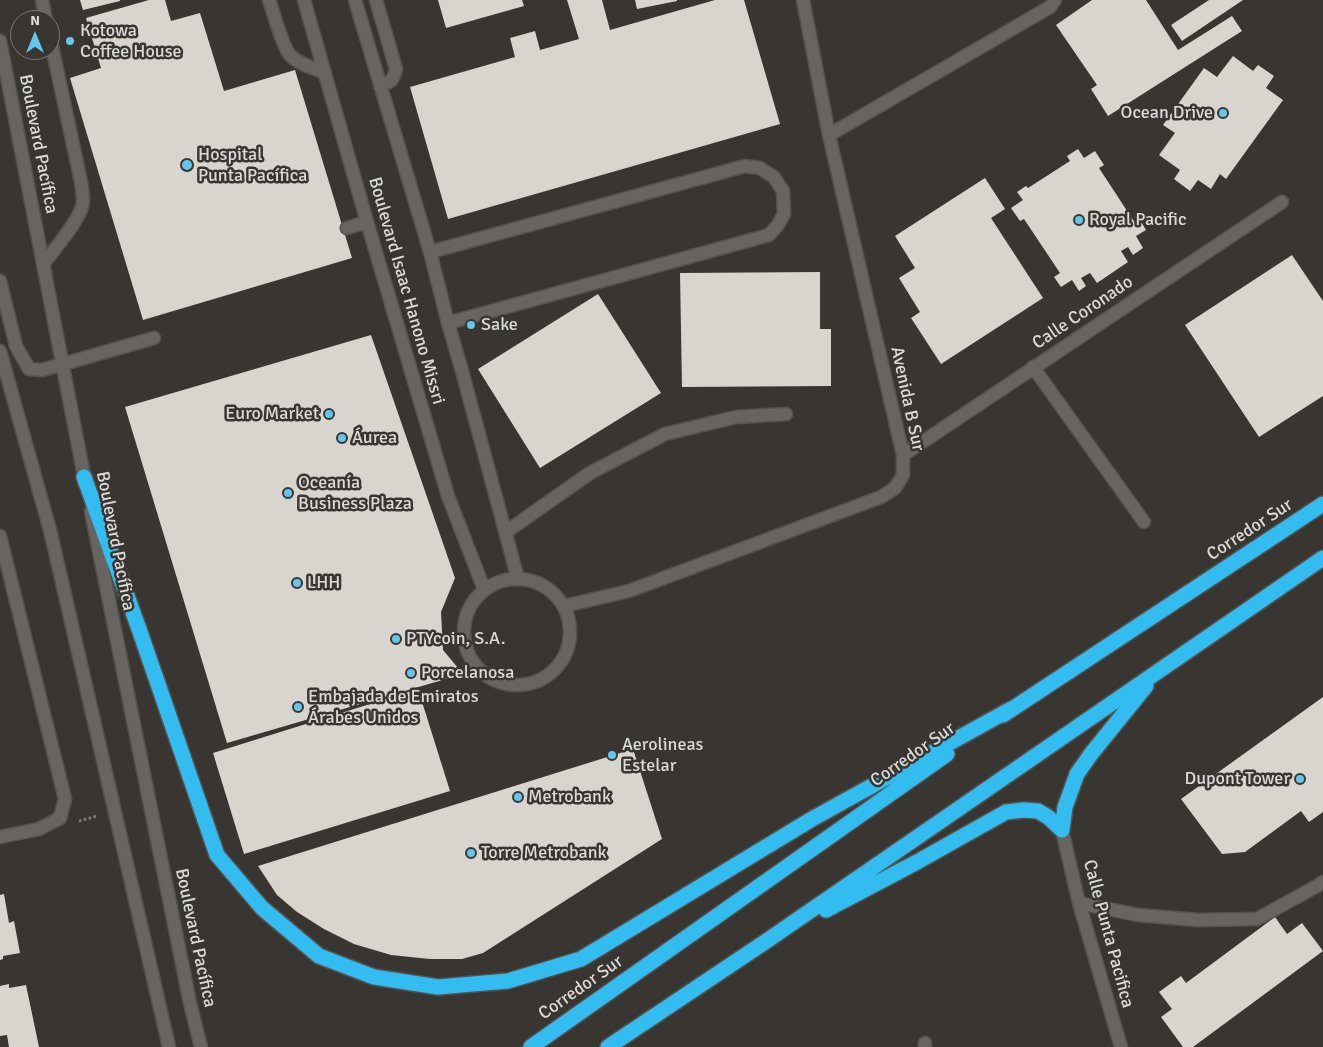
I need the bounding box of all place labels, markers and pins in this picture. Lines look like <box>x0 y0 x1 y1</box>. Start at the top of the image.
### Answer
place label: Kotowa Coffee House <box>80 20 182 62</box>
marker: Kotowa Coffee House <box>64 35 76 47</box>
place label: Ocean Drive <box>1121 102 1213 124</box>
marker: Ocean Drive <box>1217 107 1229 119</box>
place label: Hospital Punta Pacífica <box>198 144 307 186</box>
marker: Hospital Punta Pacífica <box>180 158 194 172</box>
place label: Royal Pacific <box>1089 209 1186 231</box>
marker: Royal Pacific <box>1073 214 1085 226</box>
place label: Sake <box>481 314 518 336</box>
marker: Sake <box>465 319 477 331</box>
place label: Euro Market <box>225 403 319 425</box>
marker: Euro Market <box>323 408 335 420</box>
place label: Áurea <box>352 427 397 449</box>
marker: Áurea <box>336 432 348 444</box>
place label: Oceanía Business Plaza <box>298 472 412 514</box>
marker: Oceanía Business Plaza <box>282 487 294 499</box>
place label: LHH <box>307 572 340 594</box>
marker: LHH <box>291 577 303 589</box>
place label: PTYcoin, S.A. <box>406 628 505 650</box>
marker: PTYcoin, S.A. <box>390 633 402 645</box>
place label: Porcelanosa <box>421 662 514 684</box>
marker: Porcelanosa <box>405 667 417 679</box>
place label: Embajada de Emiratos Árabes Unidos <box>308 686 479 729</box>
marker: Embajada de Emiratos Árabes Unidos <box>292 701 304 713</box>
place label: Aerolineas Estelar <box>622 734 703 776</box>
marker: Aerolineas Estelar <box>606 749 618 761</box>
place label: Dupont Tower <box>1185 768 1290 790</box>
marker: Dupont Tower <box>1294 773 1306 785</box>
place label: Metrobank <box>528 786 611 808</box>
marker: Metrobank <box>512 791 524 803</box>
place label: Torre Metrobank <box>481 842 607 864</box>
marker: Torre Metrobank <box>465 847 477 859</box>

